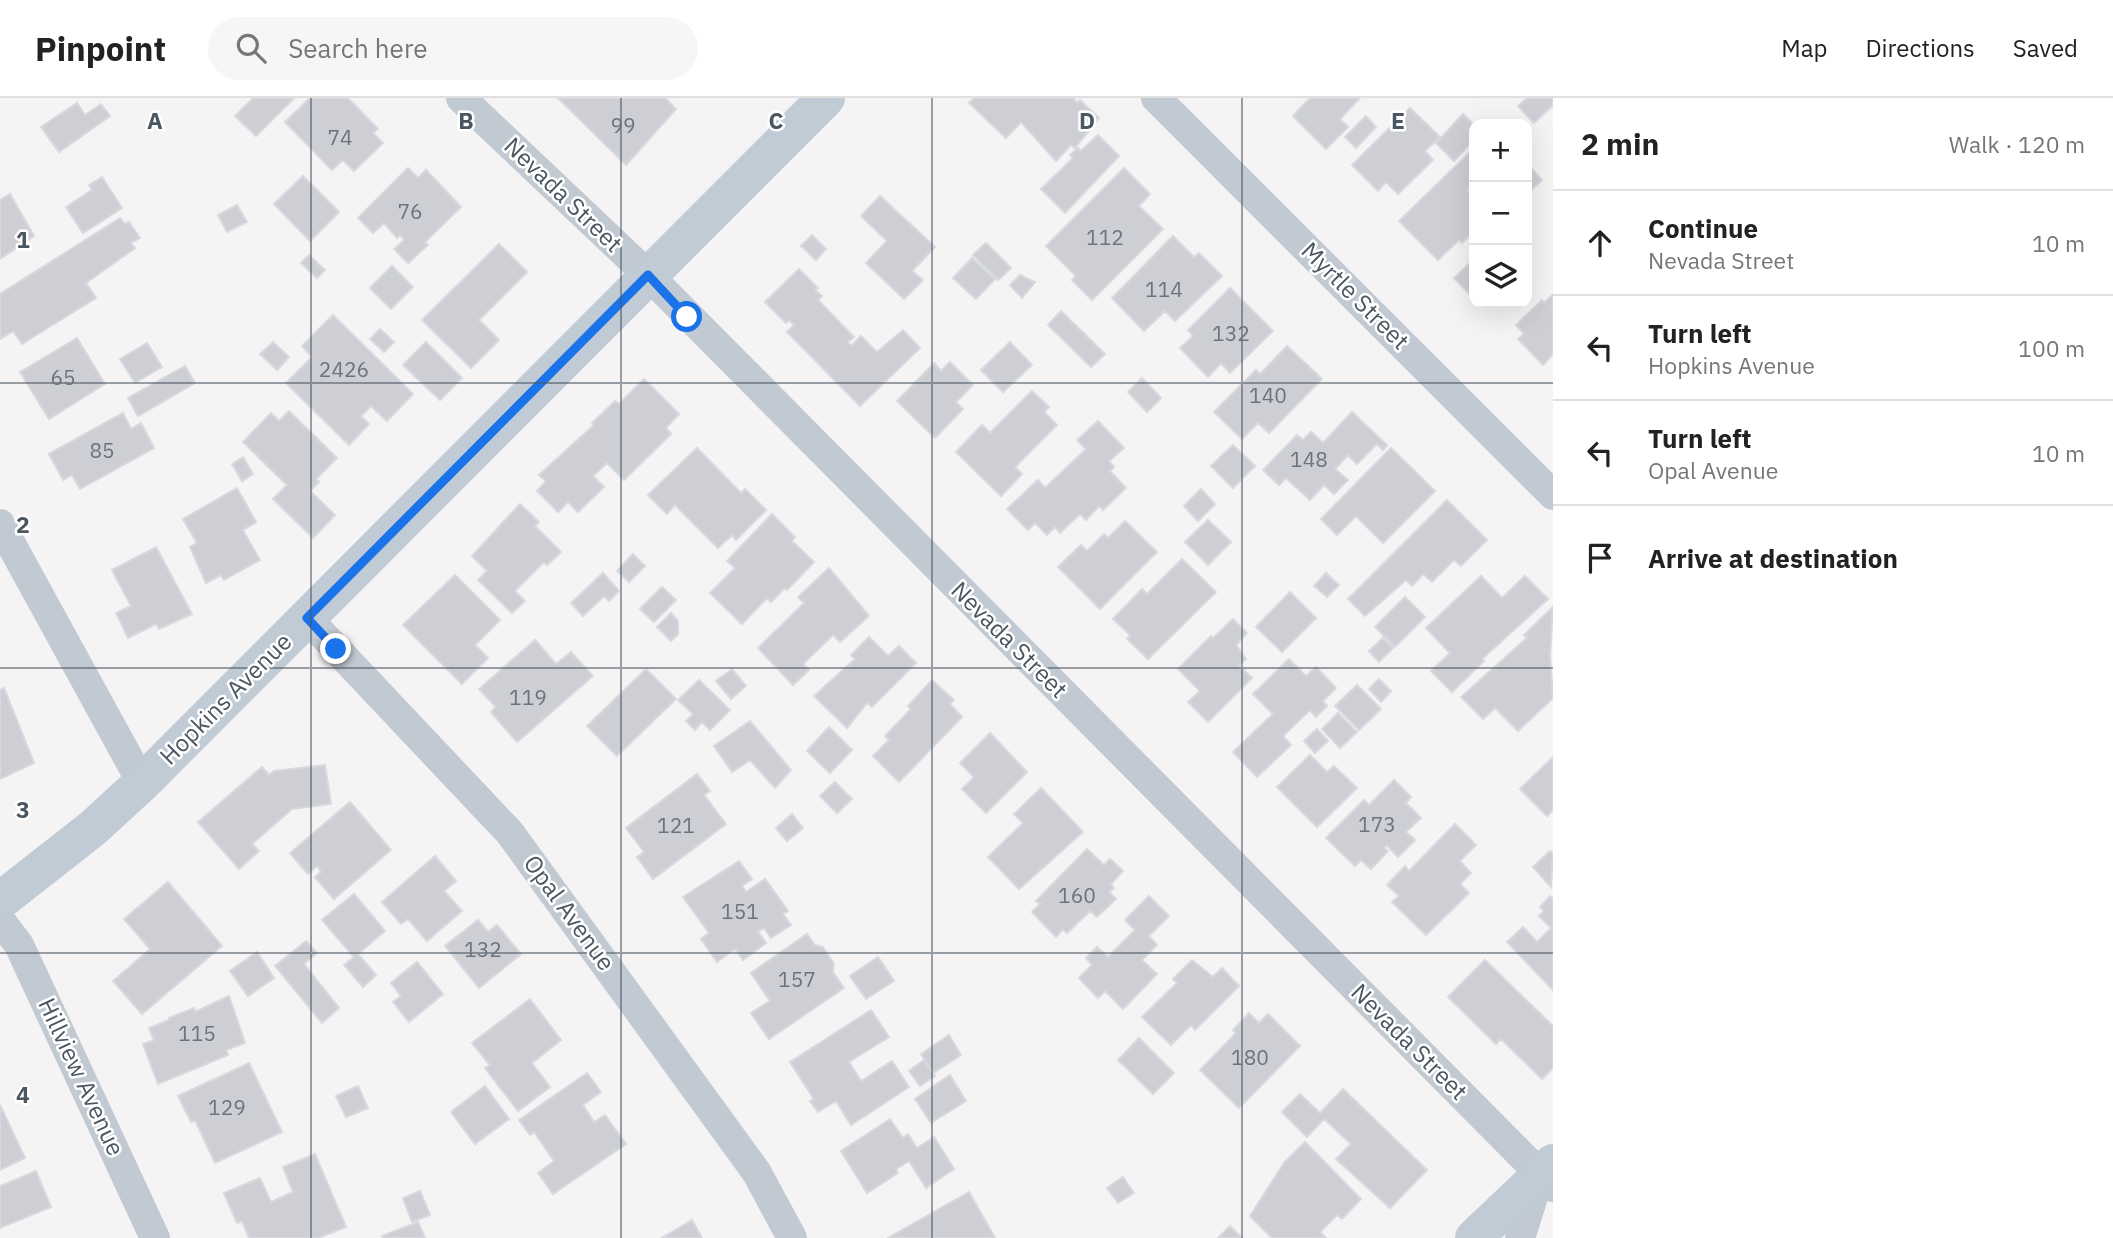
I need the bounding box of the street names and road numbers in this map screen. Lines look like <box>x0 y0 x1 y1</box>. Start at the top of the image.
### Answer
street label: Nevada Street <box>498 130 630 259</box>
street label: Myrtle Street <box>1295 234 1417 356</box>
street label: Nevada Street <box>944 574 1075 705</box>
street label: Hopkins Avenue <box>152 625 298 771</box>
street label: Opal Avenue <box>517 848 623 977</box>
street label: Nevada Street <box>1344 976 1475 1107</box>
street label: Hillview Avenue <box>31 992 132 1161</box>

